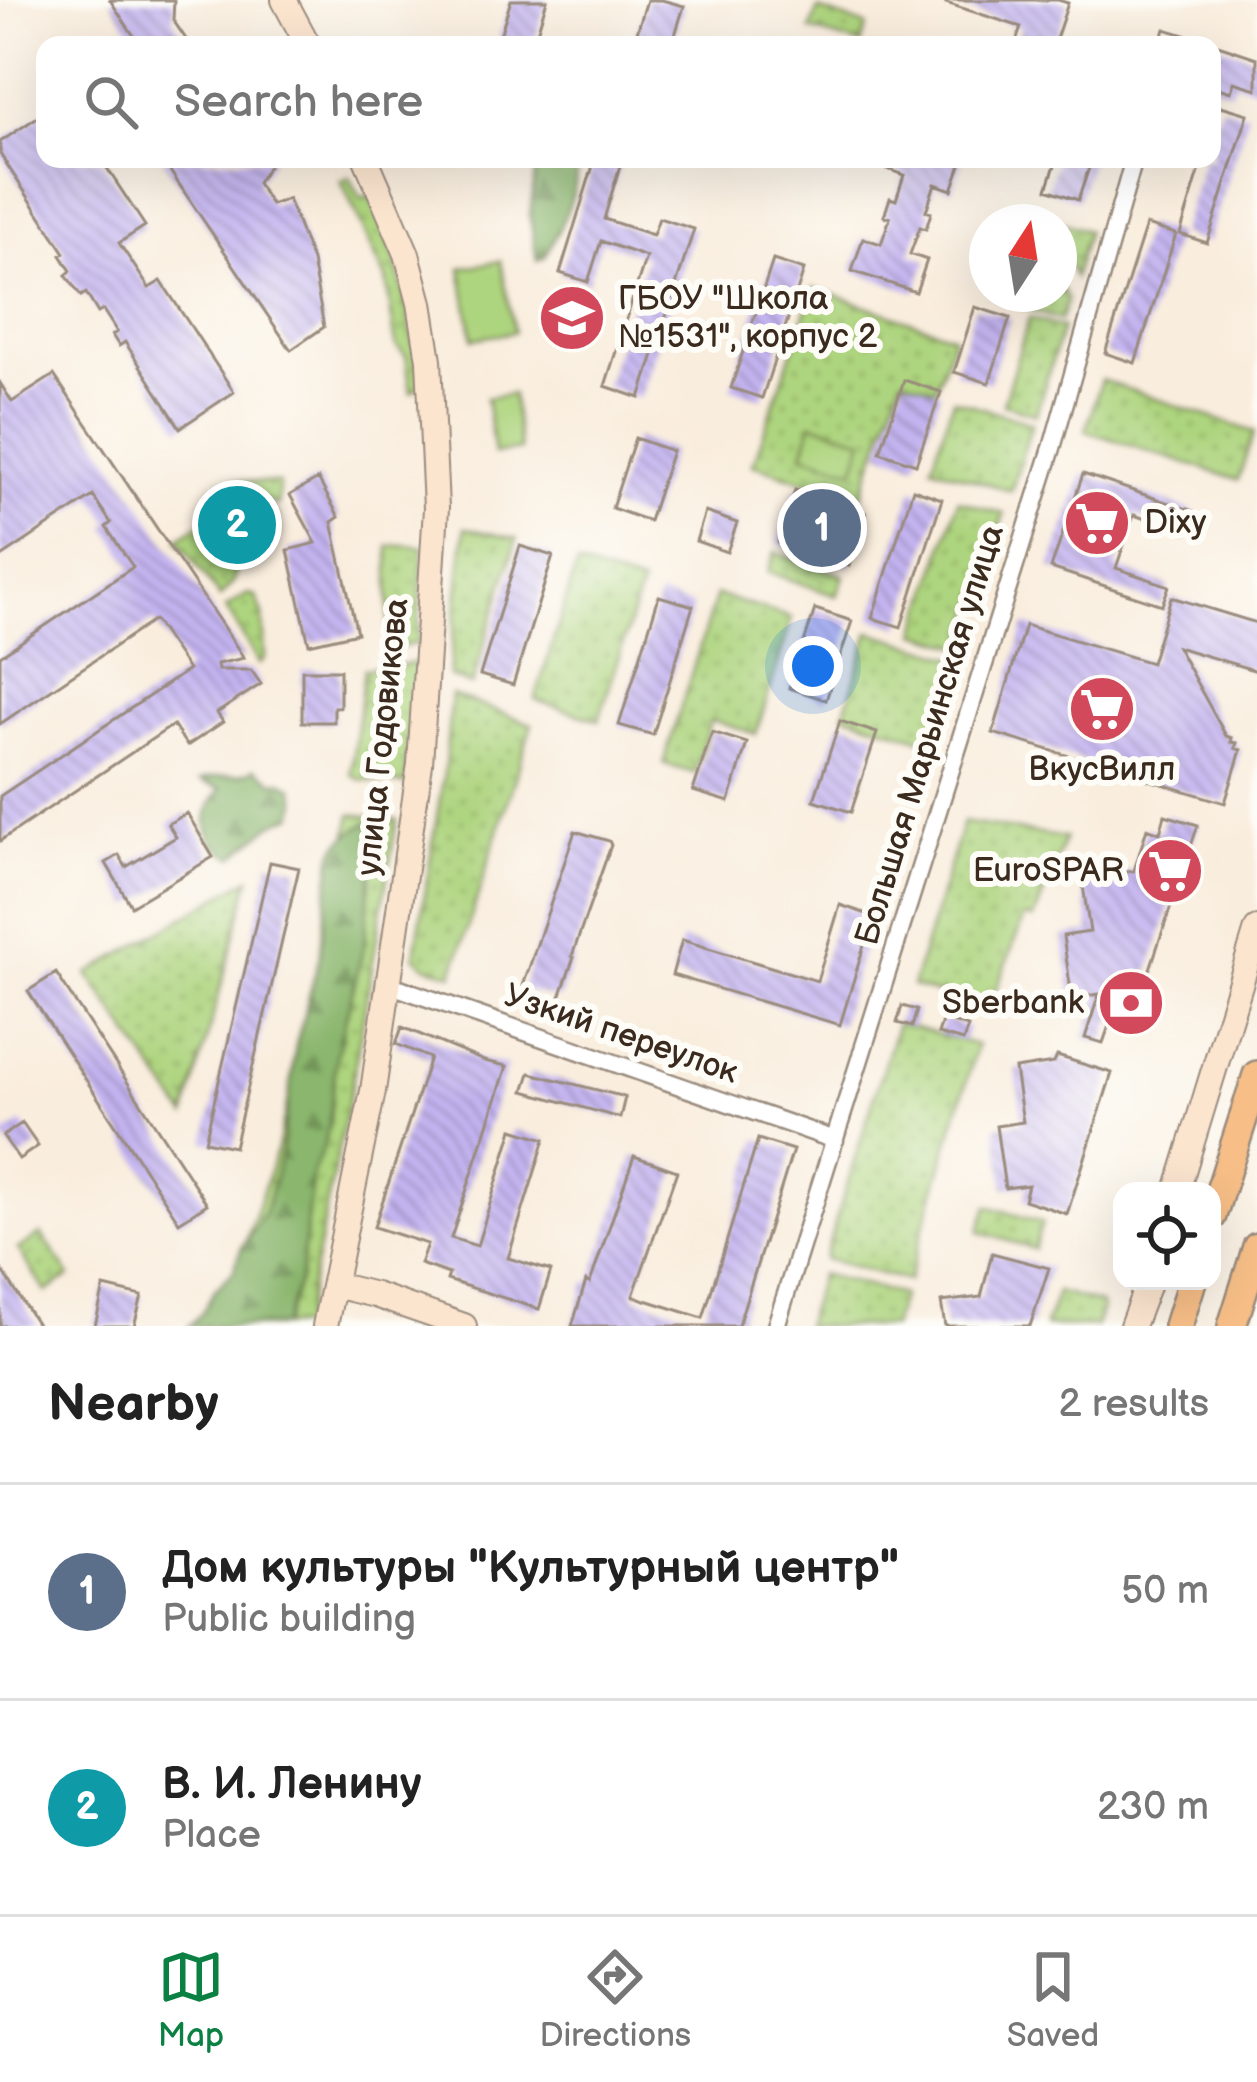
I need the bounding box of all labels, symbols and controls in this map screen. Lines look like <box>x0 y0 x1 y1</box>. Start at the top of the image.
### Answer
search box <box>36 36 1221 168</box>
icon: search <box>78 69 144 135</box>
text: Search here <box>174 75 423 130</box>
north arrow <box>969 204 1077 312</box>
place label: ГБОУ "Школа №1531", корпус 2 <box>618 279 878 357</box>
school or university icon: ГБОУ "Школа №1531", корпус 2 <box>537 283 607 353</box>
pin: 2 <box>198 480 276 570</box>
pin: 1 <box>783 483 861 573</box>
supermarket icon: Dixy <box>1062 488 1132 558</box>
place label: Dixy <box>1144 503 1207 543</box>
street label: Большая Марьинская улица <box>847 520 1013 950</box>
street label: улица Годовикова <box>349 596 417 878</box>
your location <box>783 636 843 696</box>
supermarket icon: ВкусВилл <box>1067 674 1137 744</box>
place label: ВкусВилл <box>1029 750 1175 790</box>
supermarket icon: EuroSPAR <box>1135 836 1205 906</box>
place label: EuroSPAR <box>973 851 1124 891</box>
bank icon: Sberbank <box>1096 968 1166 1038</box>
street label: Узкий переулок <box>499 975 743 1093</box>
place label: Sberbank <box>942 983 1085 1023</box>
map controls <box>1113 1182 1221 1290</box>
button: locate <box>1113 1182 1221 1290</box>
text: Nearby <box>48 1374 219 1435</box>
text: 2 results <box>1058 1381 1209 1428</box>
text: Дом культуры "Культурный центр" <box>162 1541 899 1596</box>
text: 1 <box>79 1568 95 1615</box>
text: 50 m <box>1121 1568 1209 1615</box>
text: Public building <box>162 1596 416 1643</box>
text: В. И. Ленину <box>162 1757 422 1812</box>
text: 2 <box>75 1784 99 1831</box>
text: 230 m <box>1097 1784 1209 1831</box>
text: Place <box>162 1812 261 1859</box>
tab: Map <box>158 1944 224 2056</box>
tab: Directions <box>539 1944 691 2056</box>
tab: Saved <box>1007 1944 1099 2056</box>

